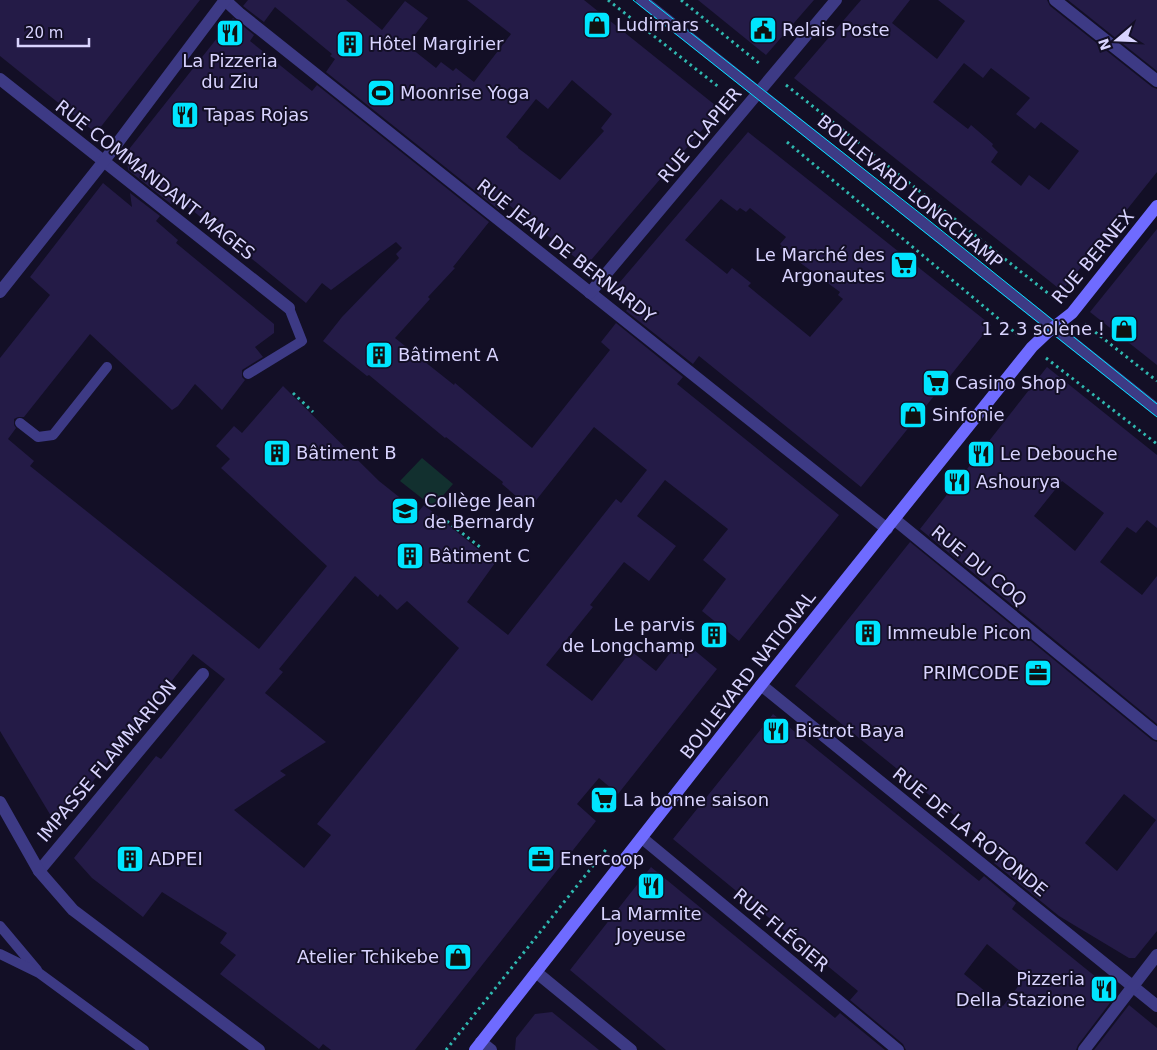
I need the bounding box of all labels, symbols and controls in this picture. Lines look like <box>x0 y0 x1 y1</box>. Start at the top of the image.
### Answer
shop icon: Ludimars <box>582 10 612 40</box>
place label: Ludimars <box>616 14 699 35</box>
scale bar <box>18 15 89 47</box>
public building icon: Relais Poste <box>748 15 778 45</box>
north arrow <box>1092 15 1142 65</box>
restaurant icon: La Pizzeria du Ziu <box>215 18 245 48</box>
place label: Relais Poste <box>782 19 890 40</box>
text: 20 m <box>25 24 63 42</box>
building icon: Hôtel Margirier <box>335 29 365 59</box>
place label: Hôtel Margirier <box>369 33 504 54</box>
text: N <box>1095 36 1114 52</box>
place label: La Pizzeria du Ziu <box>182 50 278 92</box>
sports icon: Moonrise Yoga <box>366 78 396 108</box>
place label: Moonrise Yoga <box>400 82 530 103</box>
street label: RUE CLAPIER <box>654 83 746 187</box>
street label: RUE COMMANDANT MAGES <box>52 95 259 264</box>
restaurant icon: Tapas Rojas <box>170 100 200 130</box>
place label: Tapas Rojas <box>203 104 309 125</box>
street label: BOULEVARD LONGCHAMP <box>814 110 1007 273</box>
street label: RUE JEAN DE BERNARDY <box>473 175 660 327</box>
street label: RUE BERNEX <box>1047 205 1138 308</box>
place label: Le Marché des Argonautes <box>755 244 885 286</box>
supermarket icon: Le Marché des Argonautes <box>889 250 919 280</box>
shop icon: 1 2 3 solène ! <box>1109 314 1139 344</box>
place label: 1 2 3 solène ! <box>982 318 1105 339</box>
building icon: Bâtiment A <box>364 340 394 370</box>
place label: Bâtiment A <box>398 344 499 365</box>
supermarket icon: Casino Shop <box>921 368 951 398</box>
place label: Casino Shop <box>955 372 1066 393</box>
shop icon: Sinfonie <box>898 400 928 430</box>
place label: Sinfonie <box>932 404 1005 425</box>
building icon: Bâtiment B <box>262 438 292 468</box>
restaurant icon: Le Debouche <box>966 439 996 469</box>
place label: Bâtiment B <box>296 442 397 463</box>
place label: Le Debouche <box>1000 443 1118 464</box>
restaurant icon: Ashourya <box>942 467 972 497</box>
place label: Ashourya <box>976 471 1061 492</box>
place label: Collège Jean de Bernardy <box>424 490 536 532</box>
school or university icon: Collège Jean de Bernardy <box>390 496 420 526</box>
street label: RUE DU COQ <box>927 521 1031 610</box>
building icon: Bâtiment C <box>395 541 425 571</box>
place label: Bâtiment C <box>429 545 530 566</box>
street label: BOULEVARD NATIONAL <box>676 587 820 763</box>
place label: Le parvis de Longchamp <box>562 614 695 656</box>
building icon: Immeuble Picon <box>853 618 883 648</box>
building icon: Le parvis de Longchamp <box>699 620 729 650</box>
place label: Immeuble Picon <box>887 622 1031 643</box>
office icon: PRIMCODE <box>1023 658 1053 688</box>
place label: PRIMCODE <box>923 662 1019 683</box>
street label: IMPASSE FLAMMARION <box>33 676 180 846</box>
restaurant icon: Bistrot Baya <box>761 716 791 746</box>
place label: Bistrot Baya <box>795 720 905 741</box>
street label: RUE DE LA ROTONDE <box>889 763 1052 900</box>
supermarket icon: La bonne saison <box>589 785 619 815</box>
place label: La bonne saison <box>623 789 769 810</box>
building icon: ADPEI <box>115 844 145 874</box>
office icon: Enercoop <box>526 844 556 874</box>
place label: ADPEI <box>149 848 203 869</box>
place label: Enercoop <box>560 848 644 869</box>
restaurant icon: La Marmite Joyeuse <box>636 871 666 901</box>
street label: RUE FLÉGIER <box>730 884 833 975</box>
place label: La Marmite Joyeuse <box>600 903 702 945</box>
shop icon: Atelier Tchikebe <box>443 942 473 972</box>
place label: Atelier Tchikebe <box>297 946 439 967</box>
place label: Pizzeria Della Stazione <box>956 968 1085 1010</box>
restaurant icon: Pizzeria Della Stazione <box>1089 974 1119 1004</box>

